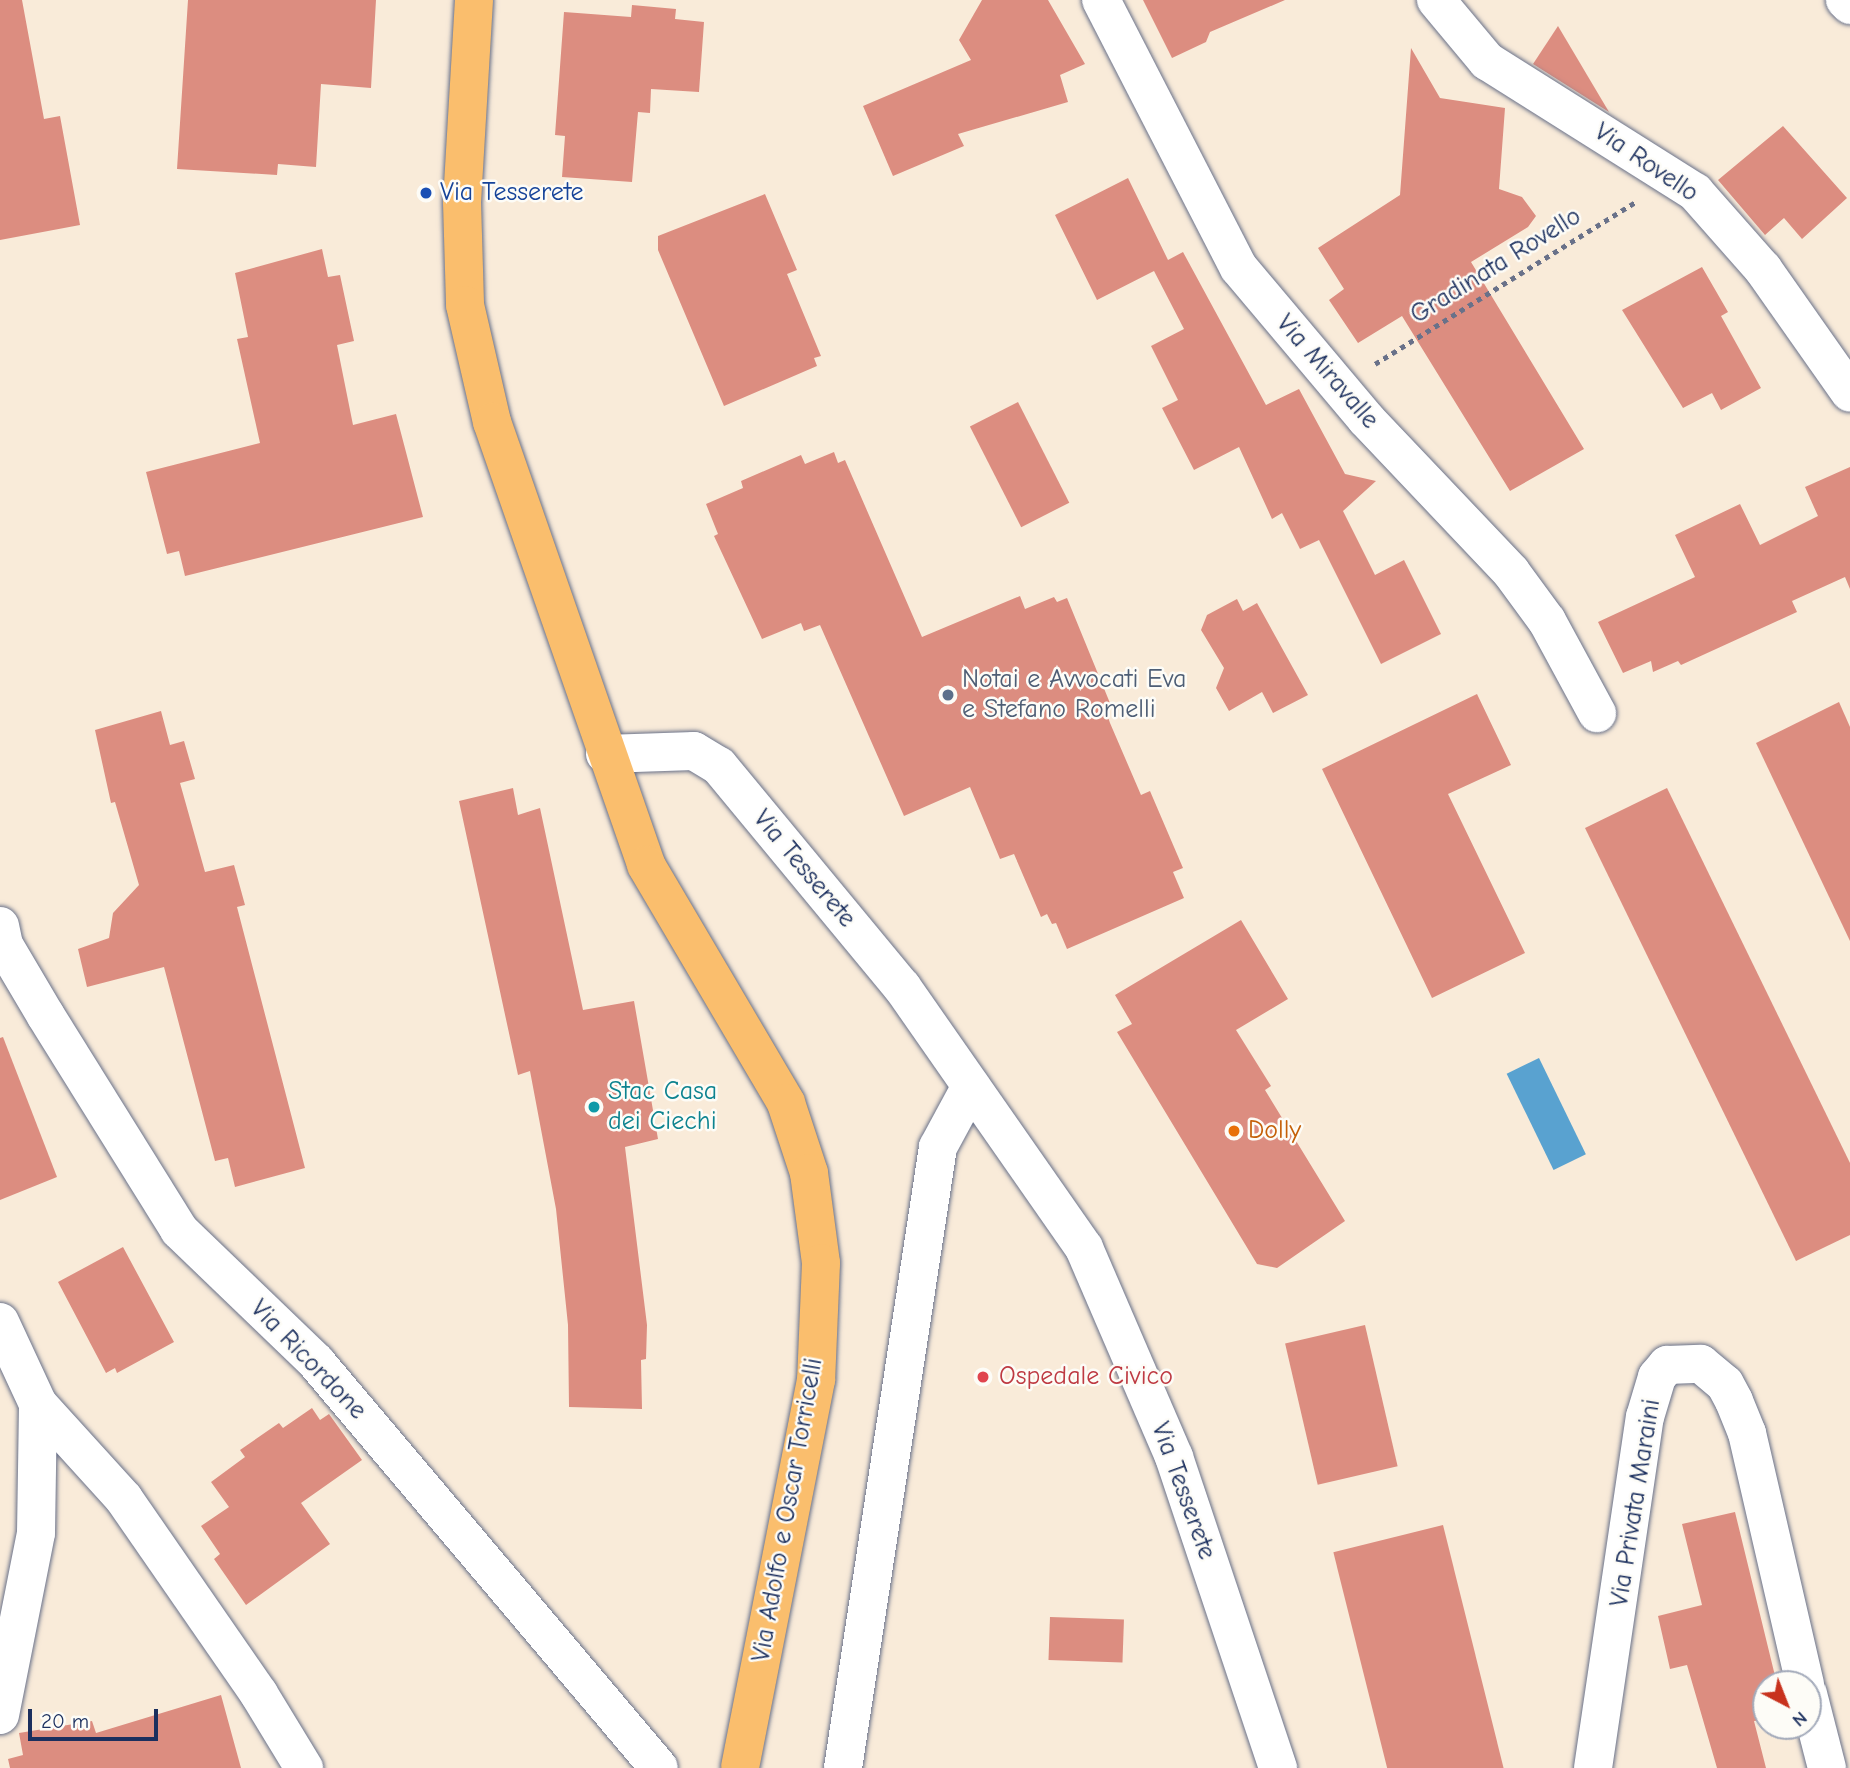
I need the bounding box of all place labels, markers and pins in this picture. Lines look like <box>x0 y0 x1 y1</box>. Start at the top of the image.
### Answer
place label: Via Tesserete <box>440 177 584 209</box>
marker: Via Tesserete <box>418 185 434 201</box>
place label: Notai e Avvocati Eva e Stefano Romelli <box>962 664 1187 726</box>
marker: Notai e Avvocati Eva e Stefano Romelli <box>940 687 956 703</box>
place label: Stac Casa dei Ciechi <box>608 1076 717 1138</box>
marker: Stac Casa dei Ciechi <box>586 1099 602 1115</box>
place label: Dolly <box>1248 1115 1301 1147</box>
marker: Dolly <box>1226 1123 1242 1139</box>
place label: Ospedale Civico <box>999 1361 1173 1393</box>
marker: Ospedale Civico <box>973 1367 993 1387</box>

